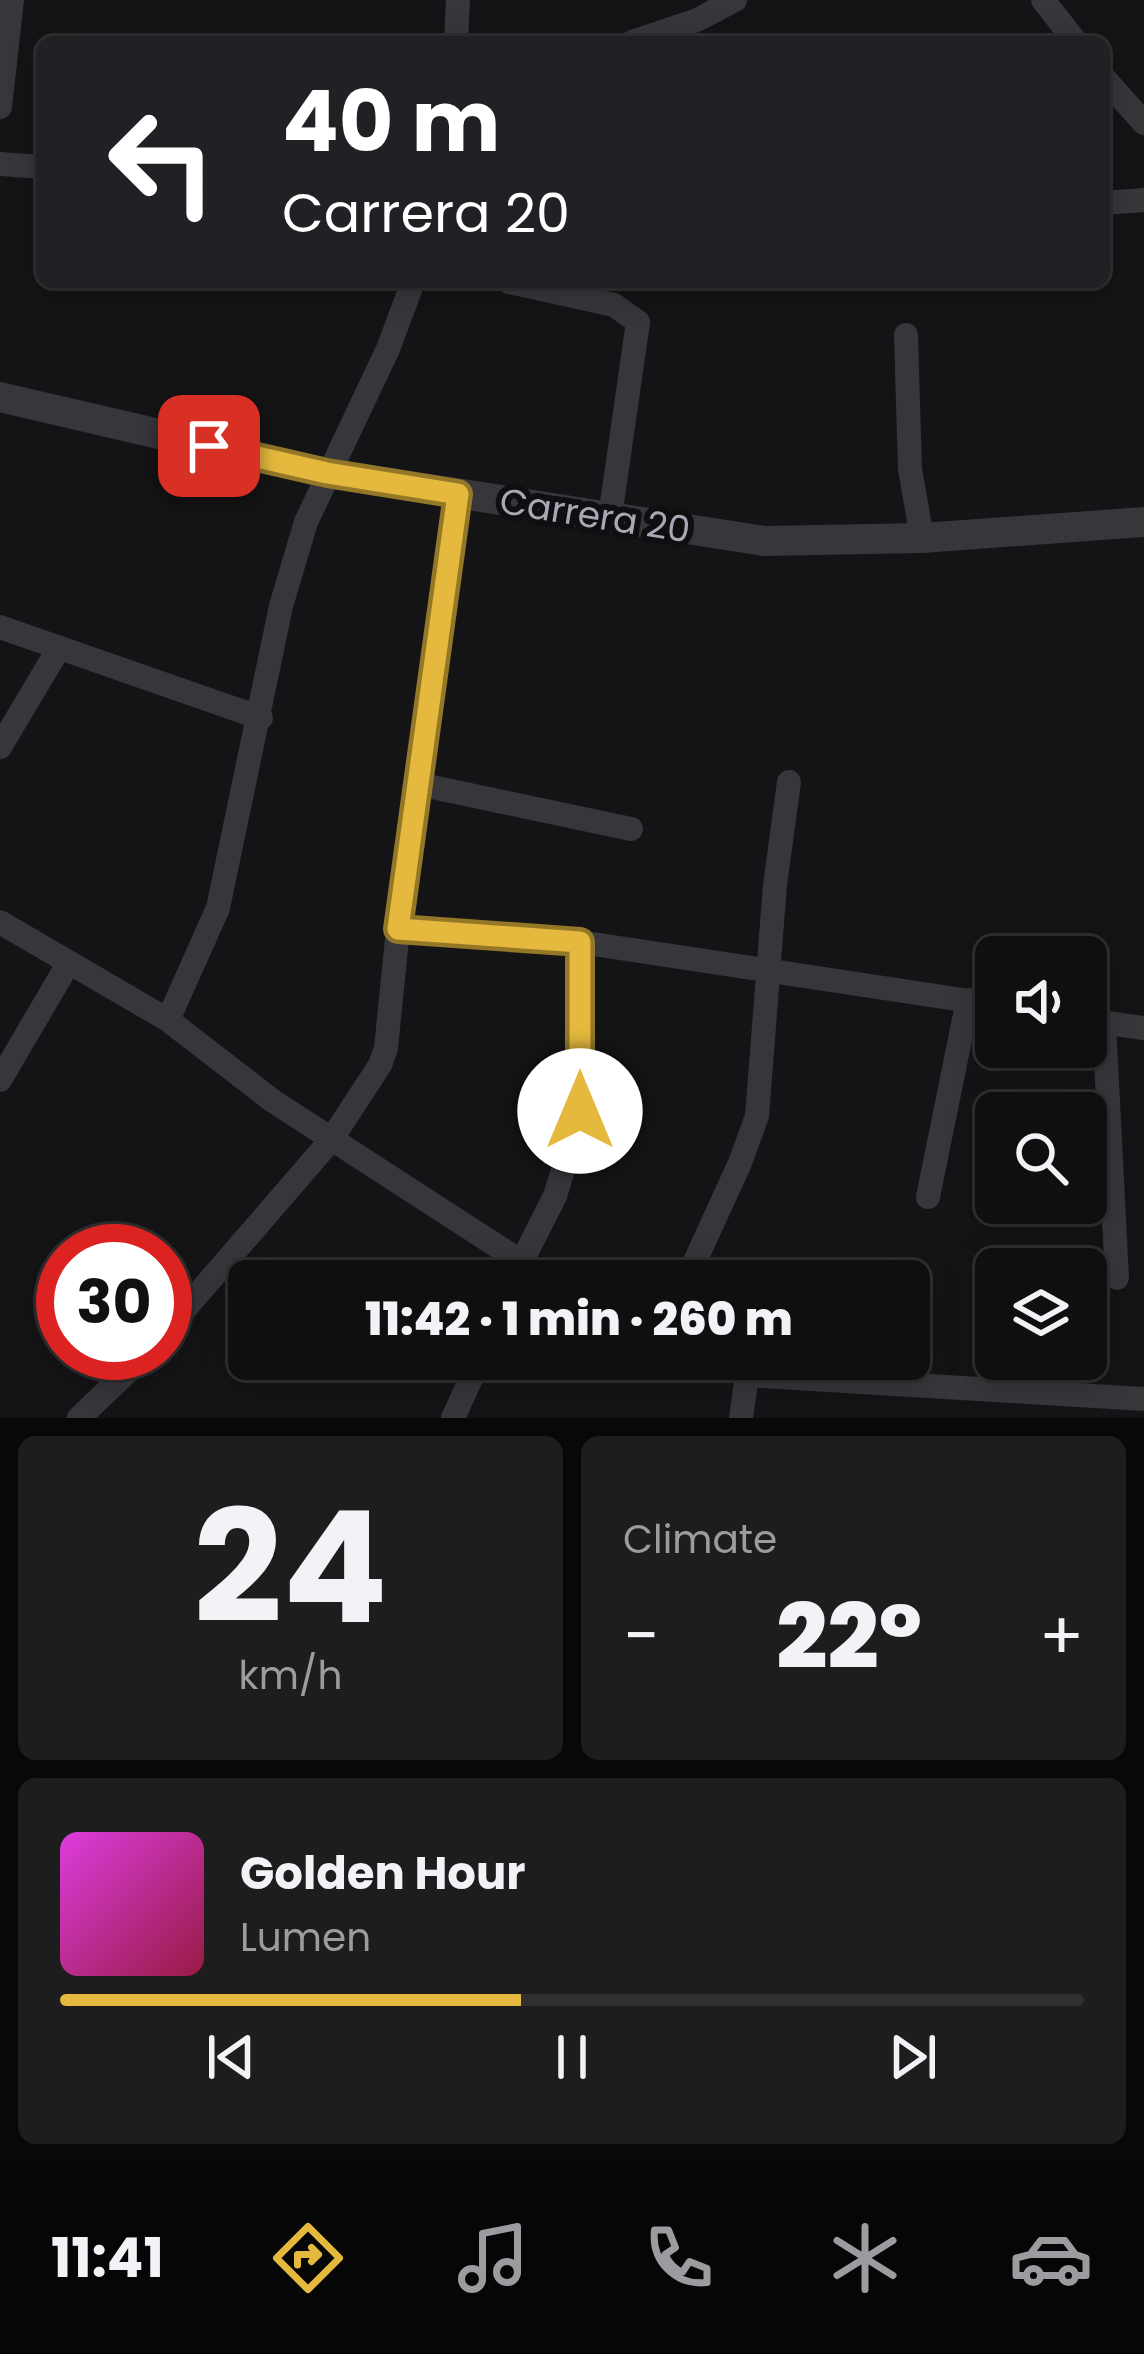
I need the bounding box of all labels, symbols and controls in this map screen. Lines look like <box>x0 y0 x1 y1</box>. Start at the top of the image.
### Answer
text: 40 m <box>282 63 500 180</box>
icon: left <box>84 84 240 240</box>
text: Carrera 20 <box>282 175 570 251</box>
pin <box>158 395 260 497</box>
icon: arrive <box>176 413 242 479</box>
street label: Carrera 20 <box>496 475 694 556</box>
map controls <box>975 936 1107 1380</box>
button: sound <box>975 936 1107 1068</box>
position arrow <box>517 1048 643 1174</box>
button: search <box>975 1092 1107 1224</box>
speed limit sign: 30 <box>36 1224 192 1380</box>
button: layers <box>975 1248 1107 1380</box>
text: 11:42 · 1 min · 260 m <box>365 1288 793 1351</box>
text: 24 <box>193 1458 388 1677</box>
text: Climate <box>623 1512 777 1567</box>
text: 22° <box>776 1573 922 1700</box>
text: − <box>623 1590 659 1682</box>
text: + <box>1039 1590 1084 1682</box>
text: km/h <box>239 1648 342 1703</box>
text: Golden Hour <box>240 1842 526 1905</box>
text: Lumen <box>240 1910 371 1965</box>
icon: previous <box>198 2024 264 2090</box>
icon: pause <box>539 2024 605 2090</box>
icon: next <box>880 2024 946 2090</box>
icon: directions <box>266 2216 350 2300</box>
icon: music <box>451 2216 535 2300</box>
icon: phone <box>637 2216 721 2300</box>
icon: climate <box>823 2216 907 2300</box>
icon: car <box>1009 2216 1093 2300</box>
text: 11:41 <box>51 2220 164 2296</box>

